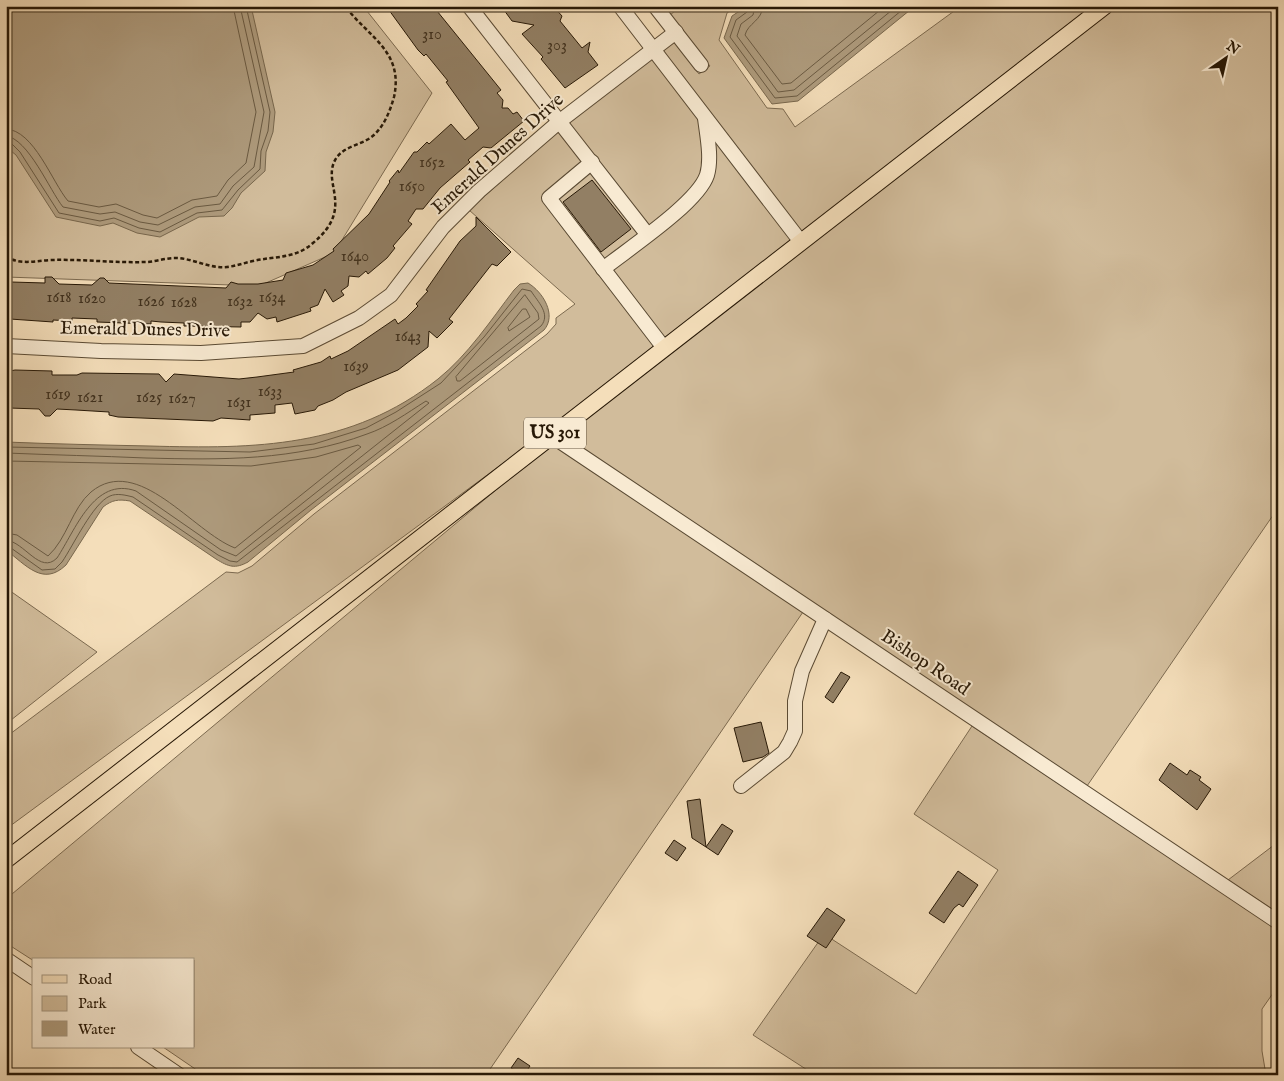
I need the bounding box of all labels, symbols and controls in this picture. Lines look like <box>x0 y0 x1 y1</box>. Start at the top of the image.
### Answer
house number: 310 <box>422 25 442 45</box>
north arrow <box>1202 32 1252 82</box>
house number: 303 <box>547 36 567 56</box>
text: N <box>1222 37 1243 59</box>
street label: Emerald Dunes Drive <box>427 88 569 220</box>
house number: 1652 <box>419 153 445 173</box>
house number: 1650 <box>399 177 425 197</box>
house number: 1640 <box>341 247 369 267</box>
house number: 1618 <box>47 288 71 308</box>
house number: 1634 <box>259 288 285 308</box>
house number: 1620 <box>78 289 106 309</box>
house number: 1626 <box>138 292 165 312</box>
house number: 1632 <box>227 292 253 312</box>
house number: 1628 <box>171 293 197 313</box>
street label: Emerald Dunes Drive <box>60 317 231 343</box>
house number: 1643 <box>395 327 421 347</box>
house number: 1639 <box>343 357 369 377</box>
house number: 1633 <box>258 382 282 402</box>
house number: 1619 <box>45 385 71 405</box>
house number: 1621 <box>77 388 103 408</box>
house number: 1625 <box>136 388 162 408</box>
house number: 1627 <box>168 389 196 409</box>
house number: 1631 <box>227 393 251 413</box>
road number: US 301 <box>524 418 586 448</box>
street label: Bishop Road <box>876 625 975 702</box>
legend <box>32 958 195 1048</box>
text: Road <box>78 970 113 989</box>
text: Park <box>78 994 108 1013</box>
text: Water <box>78 1020 116 1039</box>

